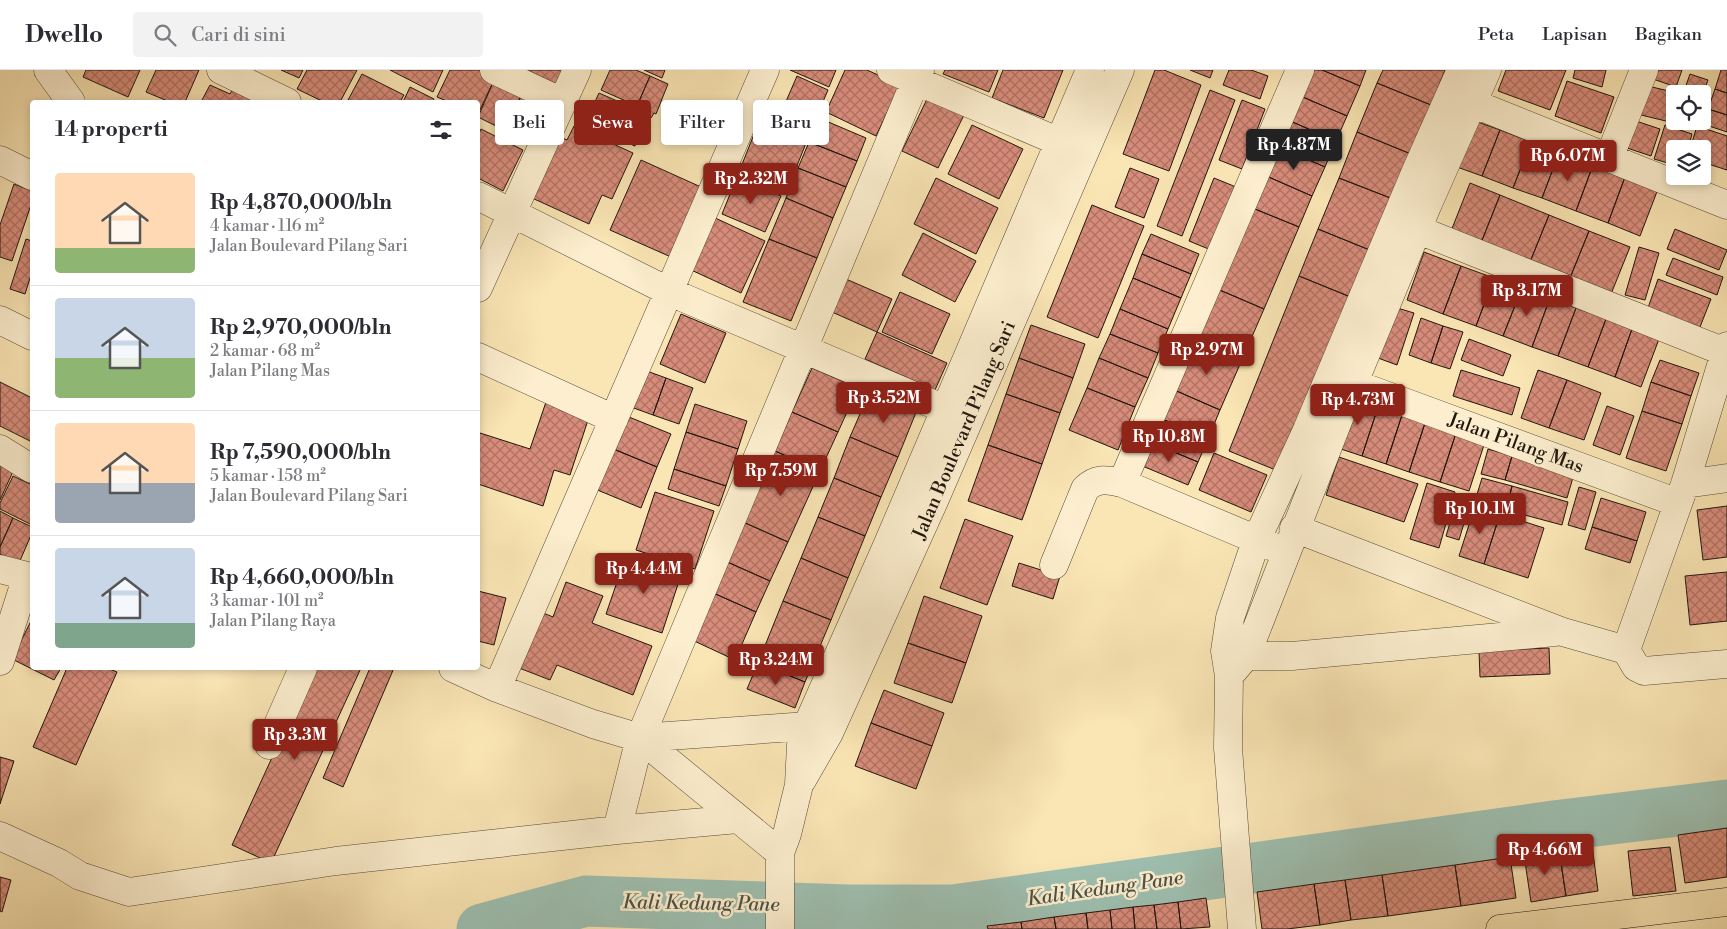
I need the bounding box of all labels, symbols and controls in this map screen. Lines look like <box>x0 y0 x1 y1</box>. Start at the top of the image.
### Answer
search box <box>133 12 483 57</box>
text: Dwello <box>25 20 103 50</box>
icon: search <box>151 21 179 49</box>
text: Cari di sini <box>191 23 286 47</box>
text: Peta <box>1478 23 1514 46</box>
text: Lapisan <box>1542 23 1607 46</box>
text: Bagikan <box>1635 23 1702 46</box>
map controls <box>1666 85 1711 185</box>
button: locate <box>1666 85 1711 130</box>
chip: Beli <box>495 100 564 145</box>
chip: Sewa <box>574 100 651 145</box>
chip: Filter <box>661 100 743 145</box>
chip: Baru <box>753 100 829 145</box>
icon: filters <box>427 116 455 144</box>
text: 14 properti <box>55 117 168 143</box>
pin: Rp 4.87M <box>1242 128 1346 171</box>
text: Rp 4.87M <box>1257 135 1331 155</box>
pin: Rp 6.07M <box>1516 140 1620 182</box>
button: layers <box>1666 140 1711 185</box>
text: Rp 6.07M <box>1531 146 1605 166</box>
pin: Rp 2.32M <box>699 162 803 205</box>
text: Rp 2.32M <box>714 169 788 189</box>
text: Rp 4,870,000/bln <box>210 190 392 216</box>
icon: home <box>95 193 155 253</box>
text: 4 kamar · 116 m² <box>210 216 324 236</box>
text: Jalan Boulevard Pilang Sari <box>210 236 408 256</box>
pin: Rp 3.17M <box>1475 274 1579 317</box>
text: Rp 3.17M <box>1492 281 1562 301</box>
text: Rp 2,970,000/bln <box>210 315 391 341</box>
street label: Jalan Boulevard Pilang Sari <box>907 317 1021 544</box>
icon: home <box>95 318 155 378</box>
pin: Rp 2.97M <box>1155 334 1259 376</box>
text: Rp 2.97M <box>1170 340 1244 360</box>
text: 2 kamar · 68 m² <box>210 341 320 361</box>
text: Jalan Pilang Mas <box>210 361 330 381</box>
pin: Rp 3.52M <box>832 382 936 424</box>
pin: Rp 4.73M <box>1306 384 1410 426</box>
text: Rp 3.52M <box>847 388 921 408</box>
text: Rp 4.73M <box>1321 390 1395 410</box>
street label: Jalan Pilang Mas <box>1444 407 1587 479</box>
pin: Rp 10.8M <box>1117 420 1221 463</box>
text: Rp 10.8M <box>1133 427 1205 447</box>
text: Rp 7,590,000/bln <box>210 440 391 466</box>
icon: home <box>95 443 155 503</box>
pin: Rp 7.59M <box>729 454 833 497</box>
text: Rp 7.59M <box>745 461 817 481</box>
text: 5 kamar · 158 m² <box>210 466 326 486</box>
text: Jalan Boulevard Pilang Sari <box>210 486 408 506</box>
pin: Rp 10.1M <box>1428 492 1532 535</box>
text: Rp 10.1M <box>1445 499 1515 519</box>
pin: Rp 4.44M <box>592 552 696 595</box>
text: Rp 4.44M <box>606 559 682 579</box>
text: Rp 4,660,000/bln <box>210 565 394 591</box>
icon: home <box>95 568 155 628</box>
text: 3 kamar · 101 m² <box>210 591 324 611</box>
text: Jalan Pilang Raya <box>210 611 336 631</box>
pin: Rp 3.24M <box>724 644 828 686</box>
text: Rp 3.24M <box>739 650 813 670</box>
pin: Rp 3.3M <box>249 718 341 761</box>
text: Rp 3.3M <box>263 725 327 745</box>
pin: Rp 4.66M <box>1493 834 1597 876</box>
text: Rp 4.66M <box>1508 840 1582 860</box>
water label: Kali Kedung Pane <box>1025 866 1185 912</box>
water label: Kali Kedung Pane <box>622 890 781 918</box>

